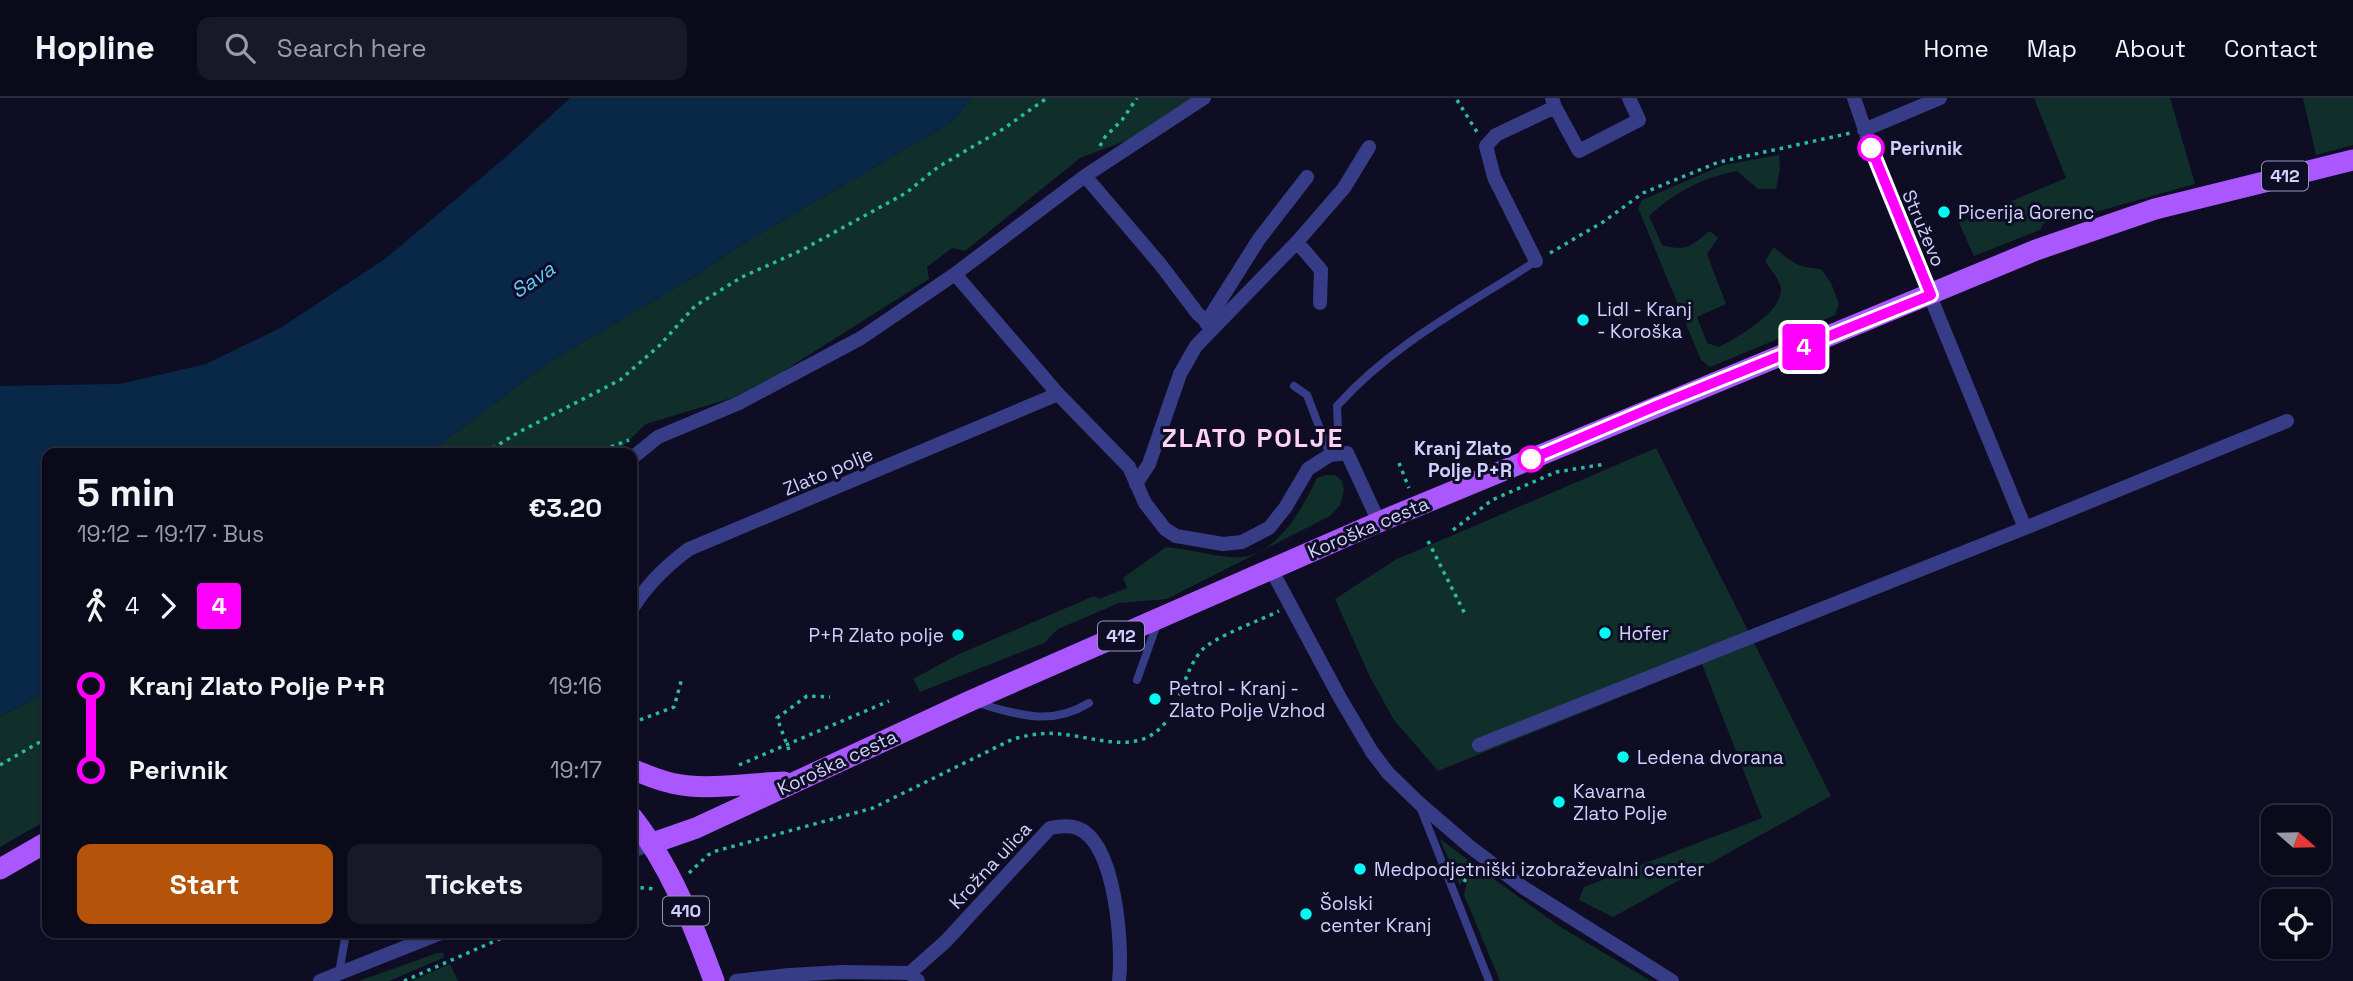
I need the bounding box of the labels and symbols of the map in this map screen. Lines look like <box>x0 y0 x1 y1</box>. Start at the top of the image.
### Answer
marker: Perivnik <box>1858 135 1884 161</box>
place label: Perivnik <box>1890 136 1963 161</box>
road number: 412 <box>2262 162 2308 190</box>
street label: Struževo <box>1896 186 1951 270</box>
place label: Picerija Gorenc <box>1958 200 2094 225</box>
marker: Picerija Gorenc <box>1936 204 1952 220</box>
water label: Sava <box>505 255 561 304</box>
place label: Lidl - Kranj - Koroška <box>1597 297 1692 344</box>
marker: Lidl - Kranj - Koroška <box>1575 312 1591 328</box>
line badge: 4 <box>1781 324 1827 370</box>
district label: ZLATO POLJE <box>1162 421 1344 455</box>
place label: Kranj Zlato Polje P+R <box>1414 436 1512 483</box>
street label: Zlato polje <box>779 441 877 502</box>
marker: Kranj Zlato Polje P+R <box>1518 446 1544 472</box>
street label: Koroška cesta <box>1304 491 1433 564</box>
place label: Hofer <box>1619 621 1669 646</box>
road number: 412 <box>1098 622 1144 650</box>
place label: P+R Zlato polje <box>808 623 944 648</box>
marker: Hofer <box>1597 625 1613 641</box>
marker: P+R Zlato polje <box>950 627 966 643</box>
place label: Petrol - Kranj - Zlato Polje Vzhod <box>1169 676 1325 723</box>
marker: Petrol - Kranj - Zlato Polje Vzhod <box>1147 691 1163 707</box>
street label: Koroška cesta <box>773 724 901 801</box>
place label: Ledena dvorana <box>1637 745 1784 770</box>
marker: Ledena dvorana <box>1615 749 1631 765</box>
place label: Kavarna Zlato Polje <box>1573 779 1667 826</box>
marker: Kavarna Zlato Polje <box>1551 794 1567 810</box>
north arrow <box>2261 805 2331 875</box>
street label: Krožna ulica <box>944 816 1037 914</box>
place label: Medpodjetniški izobraževalni center <box>1374 857 1704 882</box>
marker: Medpodjetniški izobraževalni center <box>1352 861 1368 877</box>
place label: Šolski center Kranj <box>1320 891 1431 938</box>
road number: 410 <box>663 896 709 926</box>
marker: Šolski center Kranj <box>1298 906 1314 922</box>

